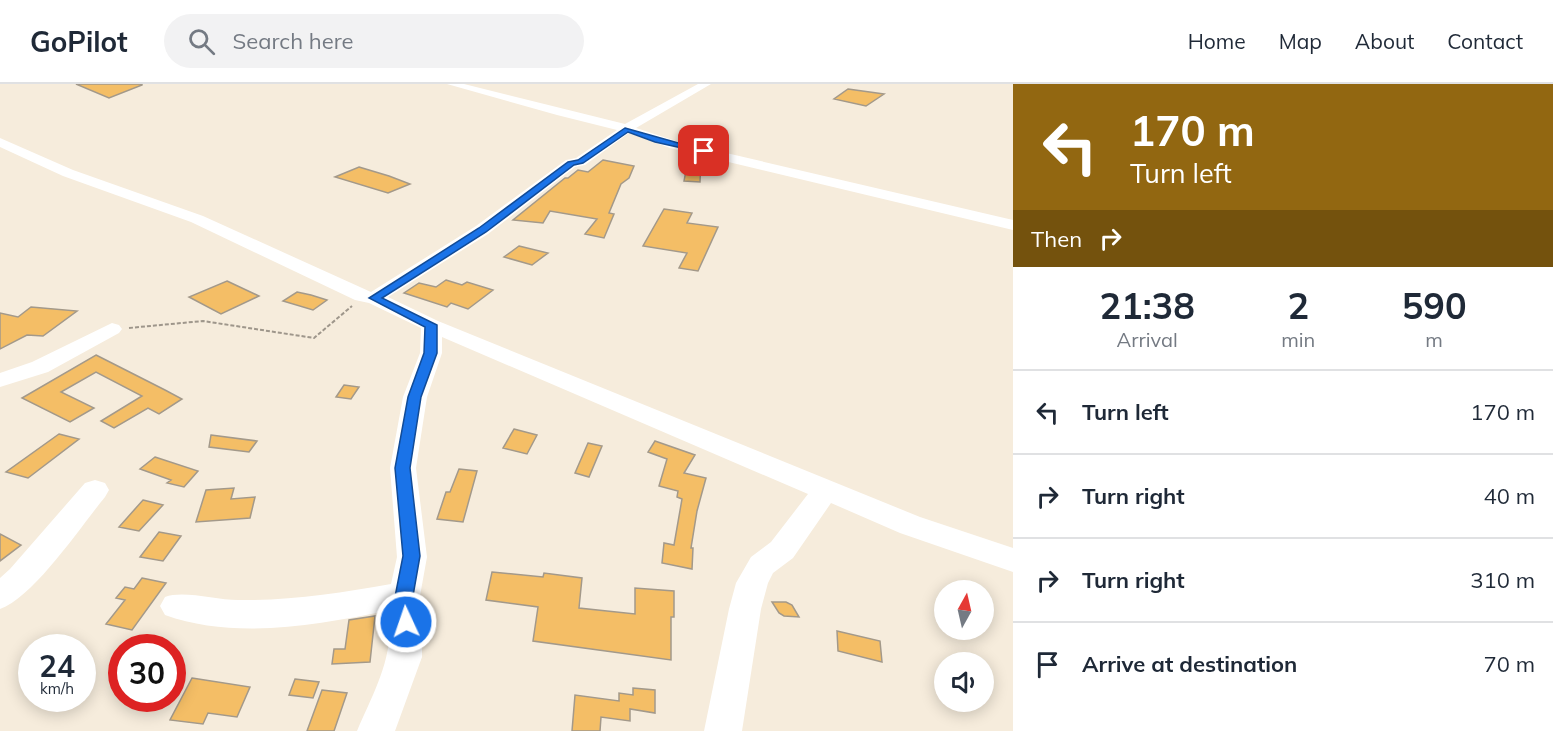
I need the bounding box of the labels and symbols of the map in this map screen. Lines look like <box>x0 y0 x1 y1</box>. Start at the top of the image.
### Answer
pin <box>678 125 729 176</box>
north arrow <box>934 580 994 640</box>
position arrow <box>374 590 438 654</box>
speed limit sign: 30 <box>108 634 186 712</box>

